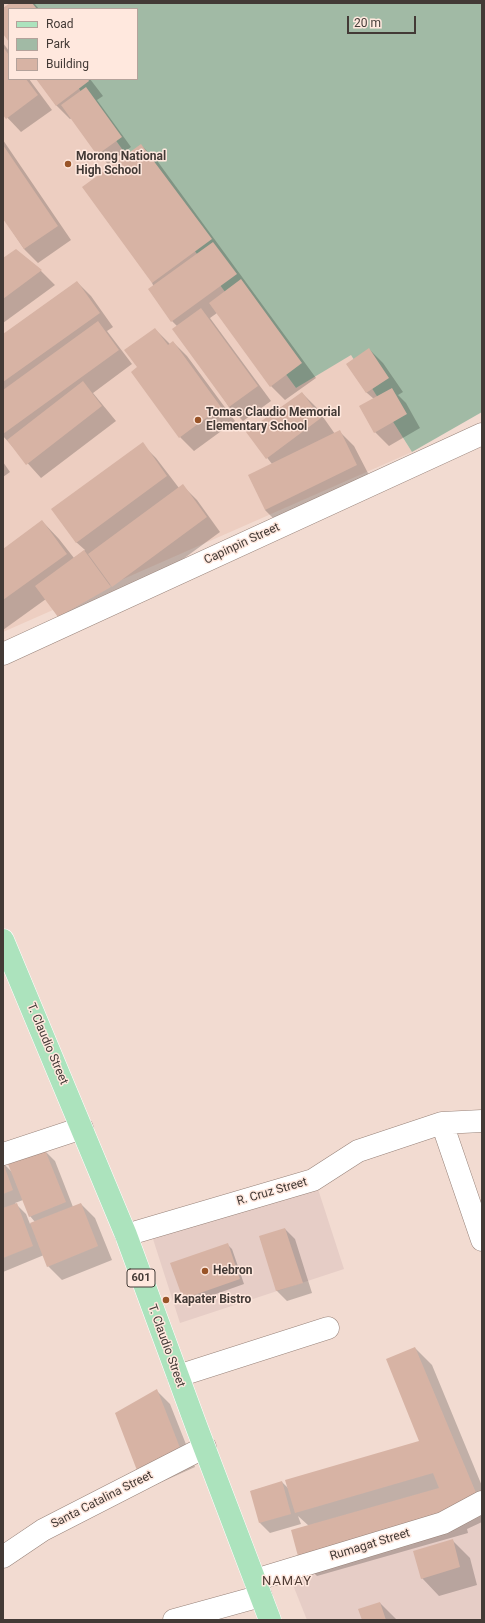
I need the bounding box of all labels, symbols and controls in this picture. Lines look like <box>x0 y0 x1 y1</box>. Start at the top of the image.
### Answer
legend <box>8 8 138 80</box>
scale bar <box>349 8 418 34</box>
text: 20 m <box>354 16 381 30</box>
text: Road <box>46 17 74 31</box>
text: Park <box>46 37 70 51</box>
text: Building <box>46 57 89 71</box>
place label: Morong National High School <box>76 150 166 178</box>
marker: Morong National High School <box>63 159 73 169</box>
place label: Tomas Claudio Memorial Elementary School <box>206 406 340 434</box>
marker: Tomas Claudio Memorial Elementary School <box>193 415 203 425</box>
street label: Capinpin Street <box>202 520 282 568</box>
street label: T. Claudio Street <box>23 1001 71 1087</box>
street label: R. Cruz Street <box>235 1175 309 1209</box>
place label: Hebron <box>213 1264 252 1278</box>
marker: Hebron <box>200 1266 210 1276</box>
road number: 601 <box>127 1269 155 1287</box>
place label: Kapater Bistro <box>174 1293 251 1307</box>
marker: Kapater Bistro <box>161 1295 171 1305</box>
street label: T. Claudio Street <box>144 1303 188 1389</box>
street label: Santa Catalina Street <box>49 1468 155 1532</box>
street label: Rumagat Street <box>328 1526 412 1564</box>
district label: NAMAY <box>262 1574 312 1590</box>

